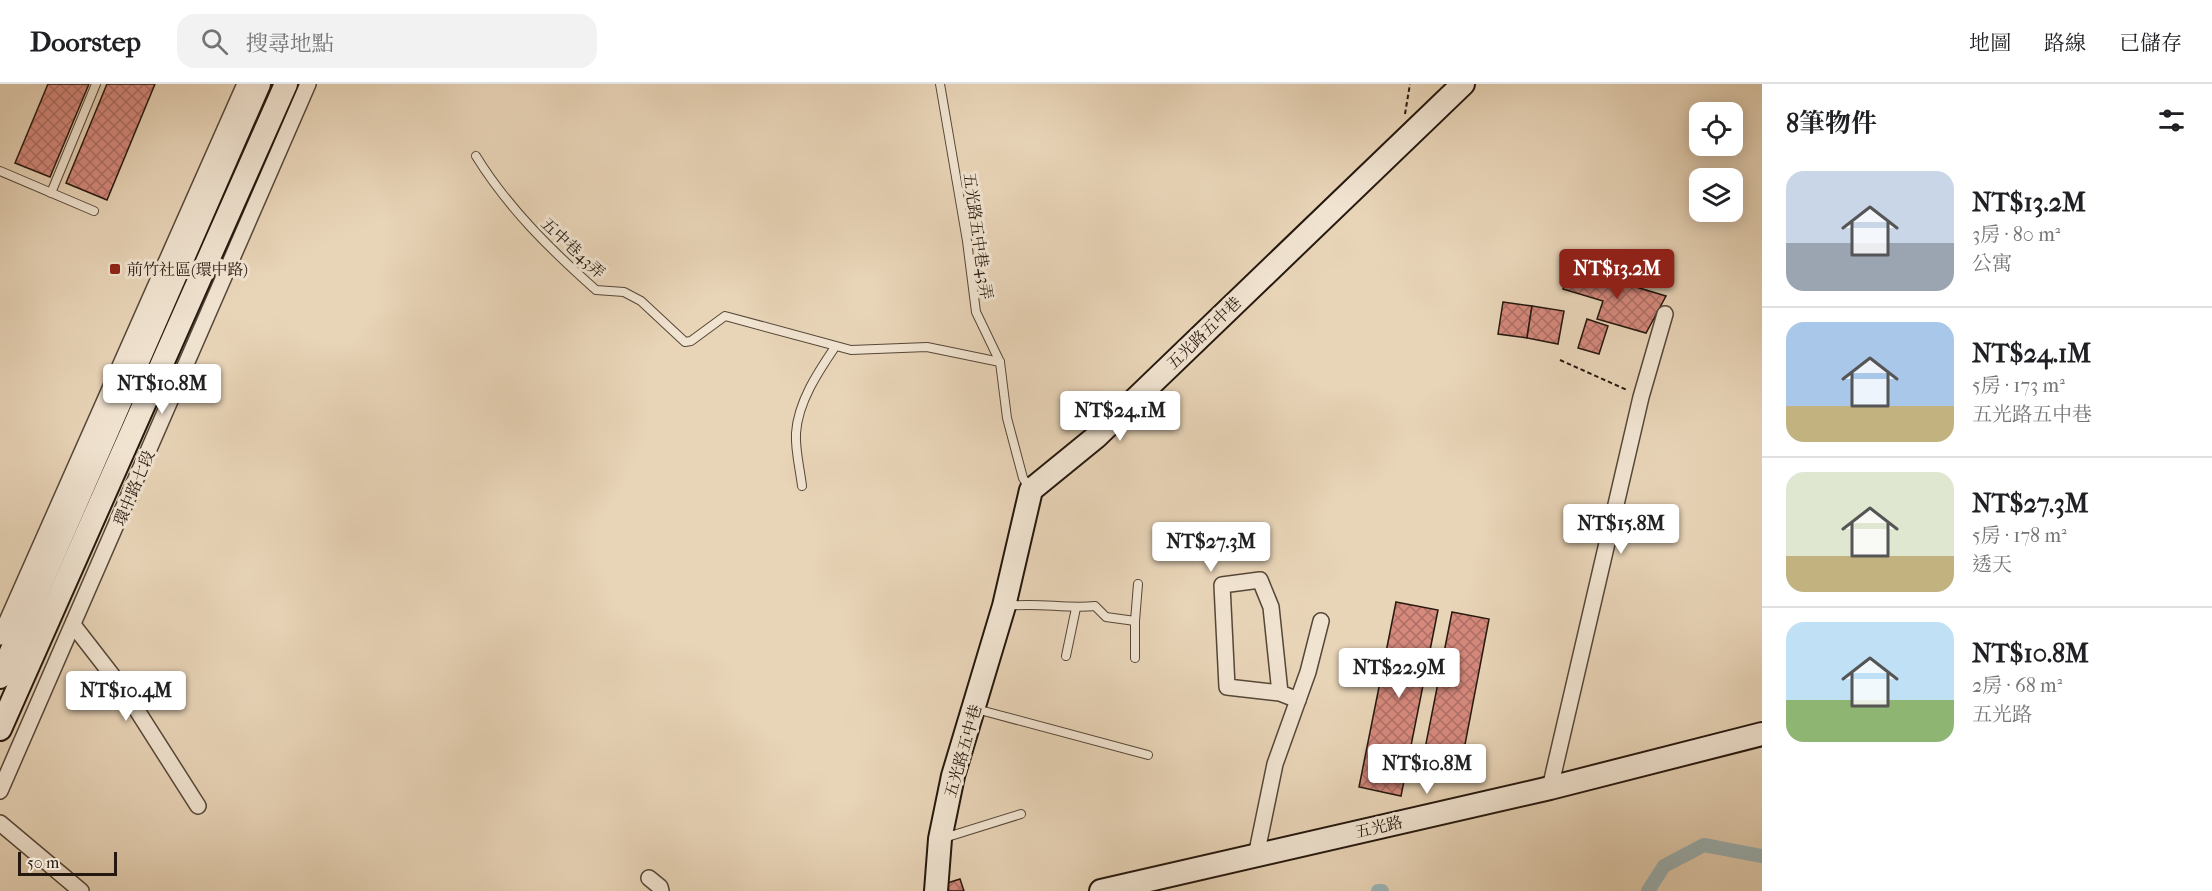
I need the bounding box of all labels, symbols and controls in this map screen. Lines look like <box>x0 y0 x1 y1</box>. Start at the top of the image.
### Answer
search box <box>177 14 597 68</box>
text: Doorstep <box>30 25 141 58</box>
icon: search <box>198 25 231 58</box>
text: 搜尋地點 <box>246 31 334 57</box>
text: 地圖 <box>1969 31 2011 55</box>
text: 路線 <box>2044 31 2086 55</box>
text: 已儲存 <box>2119 31 2182 55</box>
map controls <box>1689 102 1743 222</box>
button: locate <box>1689 102 1743 156</box>
icon: filters <box>2155 104 2188 137</box>
text: 8筆物件 <box>1786 108 1877 139</box>
button: layers <box>1689 168 1743 222</box>
street label: 五光路五中巷43弄 <box>960 171 996 301</box>
text: NT$13.2M <box>1972 187 2086 218</box>
icon: home <box>1834 195 1906 267</box>
street label: 五中巷43弄 <box>537 214 609 282</box>
text: 3房 · 80 m² <box>1972 223 2060 246</box>
pin: NT$13.2M <box>1555 249 1679 300</box>
text: 公寓 <box>1972 252 2012 275</box>
text: NT$13.2M <box>1573 257 1661 280</box>
place label: 前竹社區(環中路) <box>127 260 248 279</box>
marker: 前竹社區(環中路) <box>108 262 122 276</box>
street label: 五光路五中巷 <box>1163 293 1245 373</box>
text: NT$24.1M <box>1972 338 2091 369</box>
icon: home <box>1834 346 1906 418</box>
pin: NT$10.8M <box>100 364 224 415</box>
text: NT$10.8M <box>117 372 207 395</box>
text: 5房 · 173 m² <box>1972 374 2065 397</box>
pin: NT$24.1M <box>1058 391 1182 442</box>
text: NT$24.1M <box>1074 399 1166 422</box>
text: 五光路五中巷 <box>1972 403 2092 426</box>
street label: 環中路七段 <box>110 447 158 529</box>
text: NT$27.3M <box>1972 488 2089 519</box>
icon: home <box>1834 496 1906 568</box>
pin: NT$15.8M <box>1559 504 1683 555</box>
text: NT$15.8M <box>1577 512 1665 535</box>
pin: NT$27.3M <box>1149 522 1273 573</box>
text: 5房 · 178 m² <box>1972 524 2067 547</box>
text: NT$27.3M <box>1166 530 1256 553</box>
text: 透天 <box>1972 553 2012 576</box>
text: NT$10.8M <box>1972 638 2089 669</box>
icon: home <box>1834 646 1906 718</box>
pin: NT$22.9M <box>1337 648 1461 699</box>
text: NT$22.9M <box>1353 656 1445 679</box>
pin: NT$10.4M <box>64 671 188 722</box>
text: 2房 · 68 m² <box>1972 674 2062 697</box>
text: NT$10.4M <box>80 679 172 702</box>
street label: 五光路五中巷 <box>941 702 985 800</box>
text: 五光路 <box>1972 703 2032 726</box>
pin: NT$10.8M <box>1365 744 1489 795</box>
text: NT$10.8M <box>1382 752 1472 775</box>
street label: 五光路 <box>1353 812 1405 842</box>
scale bar <box>18 849 117 876</box>
text: 50 m <box>27 853 59 872</box>

